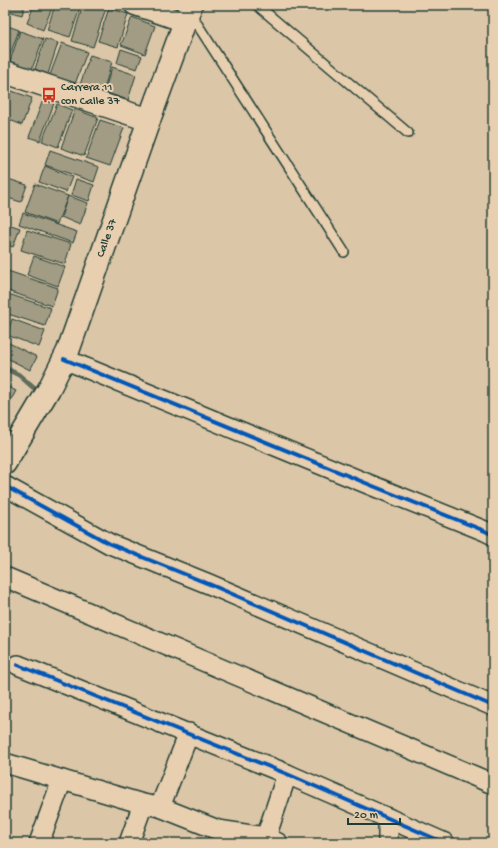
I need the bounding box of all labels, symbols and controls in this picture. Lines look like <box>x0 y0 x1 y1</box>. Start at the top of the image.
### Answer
place label: Carrera 11 con Calle 37 <box>61 81 121 109</box>
bus stop icon: Carrera 11 con Calle 37 <box>40 86 58 104</box>
street label: Calle 37 <box>94 216 121 260</box>
scale bar <box>348 800 400 826</box>
text: 20 m <box>354 809 379 823</box>

